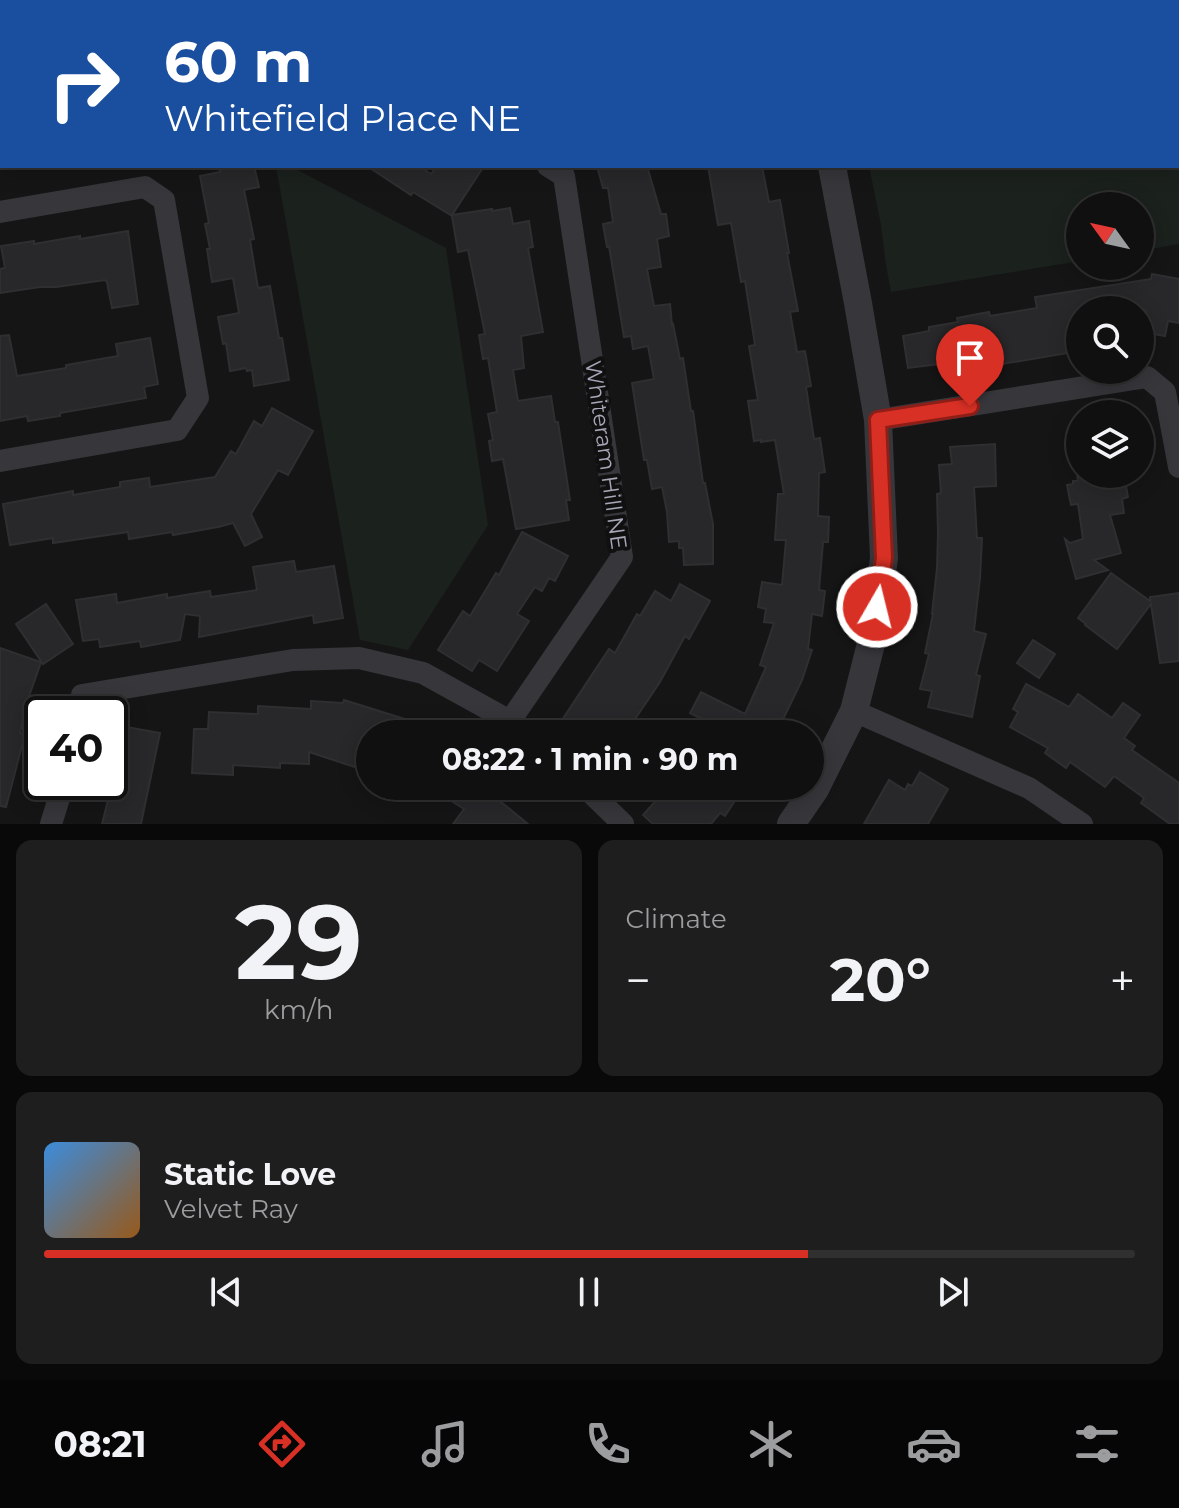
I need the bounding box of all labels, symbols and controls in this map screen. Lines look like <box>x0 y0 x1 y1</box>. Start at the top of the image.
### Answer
text: 60 m <box>164 28 312 96</box>
icon: right <box>32 32 136 136</box>
text: Whitefield Place NE <box>164 96 521 140</box>
north arrow <box>1066 192 1154 280</box>
map controls <box>1066 192 1154 488</box>
button: search <box>1066 296 1154 384</box>
pin <box>936 324 1004 406</box>
icon: arrive <box>948 336 992 380</box>
street label: Whiteram Hill NE <box>579 359 633 551</box>
button: layers <box>1066 400 1154 488</box>
position arrow <box>835 565 919 649</box>
speed limit sign: 40 <box>24 696 128 800</box>
text: 08:22 · 1 min · 90 m <box>442 741 738 778</box>
text: 29 <box>235 878 363 1005</box>
text: Climate <box>626 903 727 935</box>
text: 20° <box>830 943 931 1016</box>
text: − <box>626 953 651 1007</box>
text: + <box>1110 953 1135 1007</box>
text: km/h <box>264 994 333 1026</box>
text: Static Love <box>164 1156 336 1193</box>
text: Velvet Ray <box>164 1193 298 1225</box>
icon: previous <box>204 1270 248 1314</box>
icon: pause <box>567 1270 611 1314</box>
icon: next <box>931 1270 975 1314</box>
icon: directions <box>254 1416 310 1472</box>
icon: music <box>417 1416 473 1472</box>
icon: phone <box>580 1416 636 1472</box>
icon: climate <box>743 1416 799 1472</box>
icon: car <box>906 1416 962 1472</box>
icon: filters <box>1069 1416 1125 1472</box>
text: 08:21 <box>54 1422 147 1466</box>

